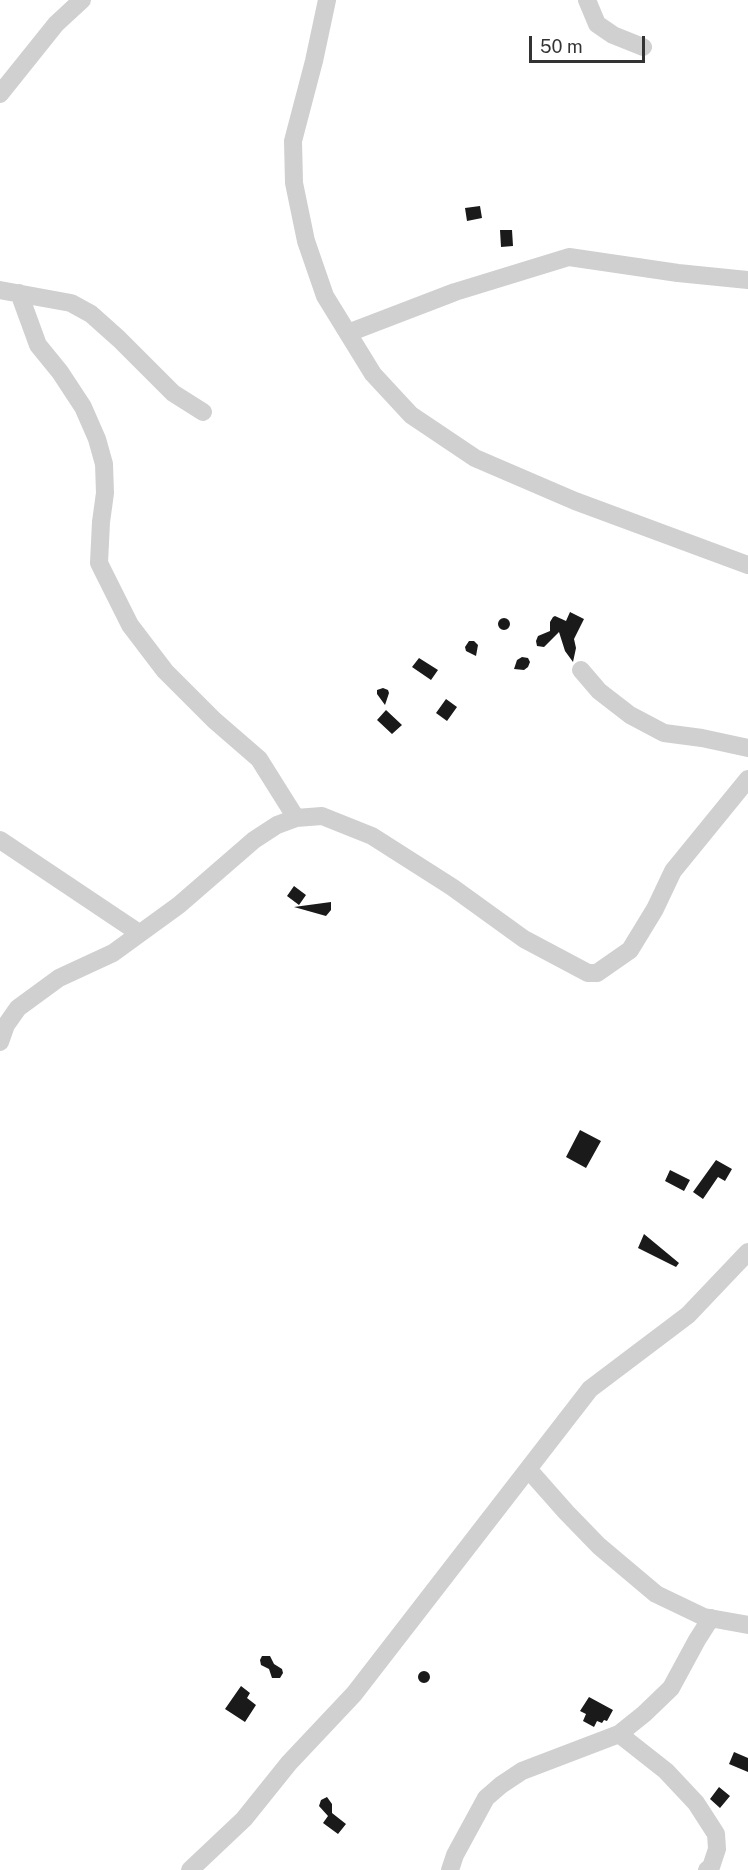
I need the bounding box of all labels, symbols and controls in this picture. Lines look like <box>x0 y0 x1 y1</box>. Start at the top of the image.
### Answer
scale bar <box>532 24 648 62</box>
text: 50 m <box>540 36 583 57</box>

